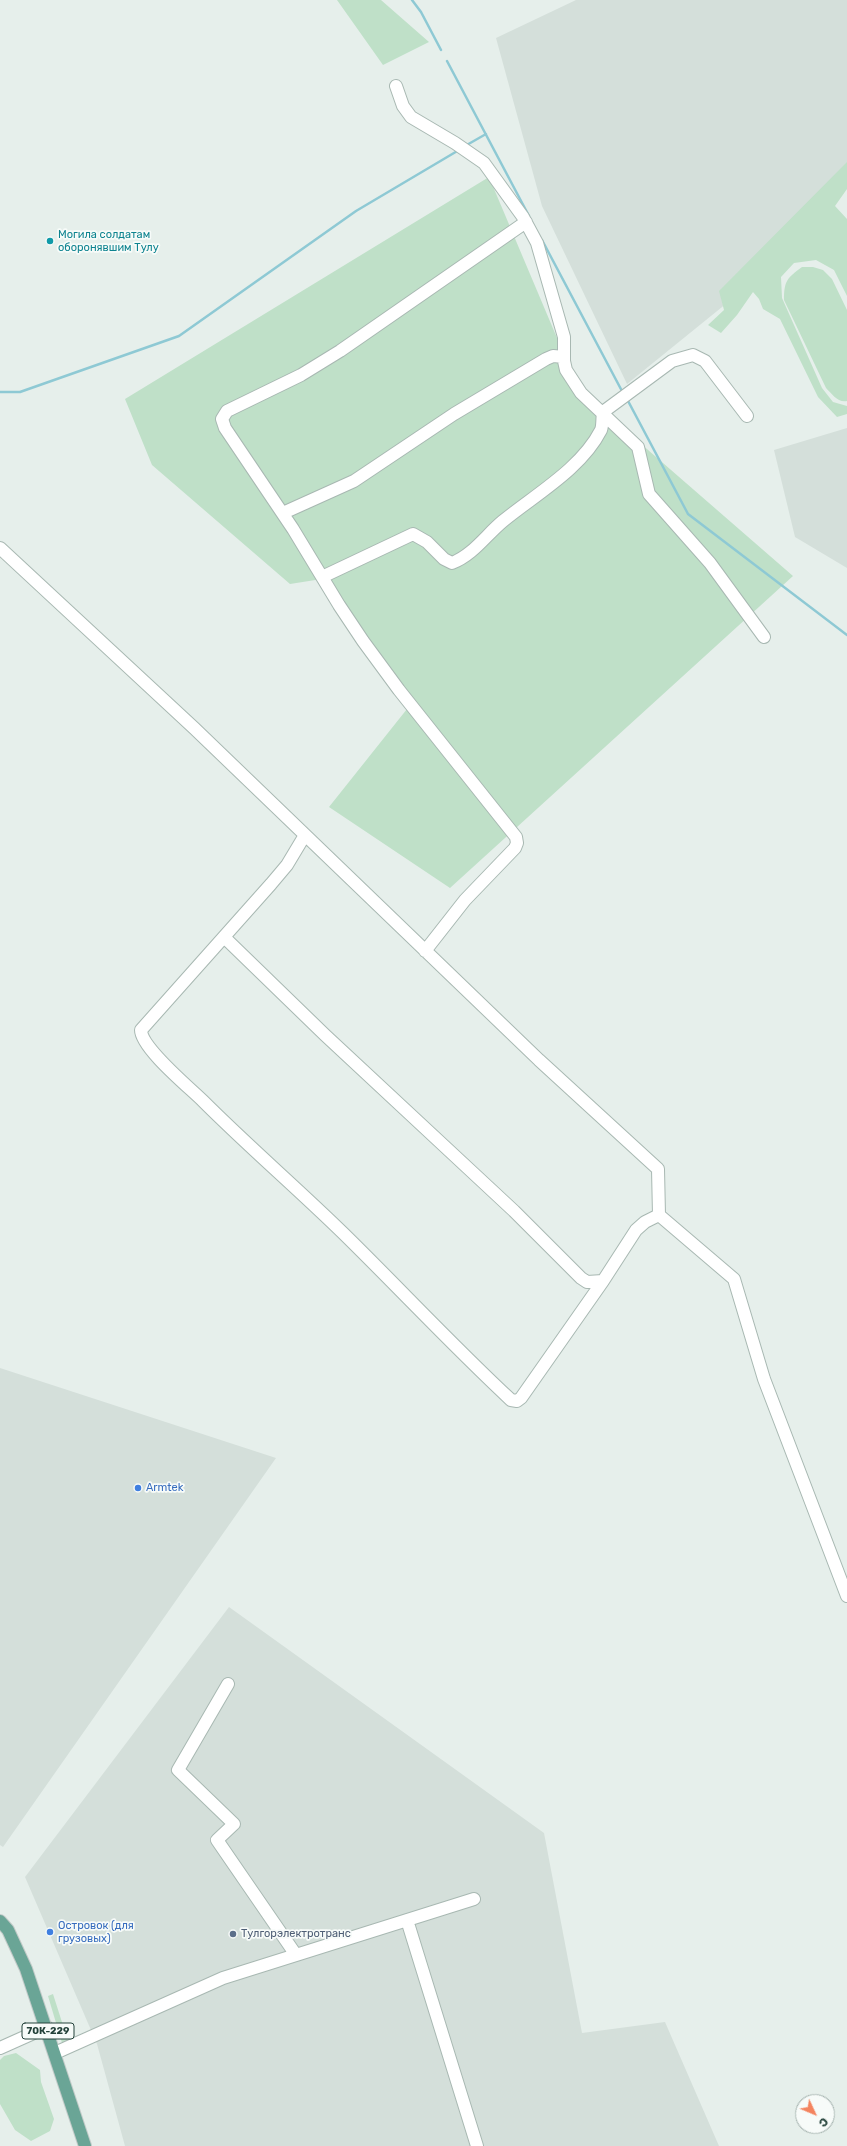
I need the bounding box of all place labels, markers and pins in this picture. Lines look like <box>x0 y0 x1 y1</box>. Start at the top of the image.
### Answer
place label: Могила солдатам оборонявшим Тулу <box>58 228 159 254</box>
marker: Могила солдатам оборонявшим Тулу <box>45 236 55 246</box>
place label: Armtek <box>146 1481 183 1495</box>
marker: Armtek <box>133 1483 143 1493</box>
place label: Островок (для грузовых) <box>58 1919 134 1945</box>
marker: Островок (для грузовых) <box>45 1927 55 1937</box>
place label: Тулгорэлектротранс <box>241 1927 351 1941</box>
marker: Тулгорэлектротранс <box>228 1929 238 1939</box>

